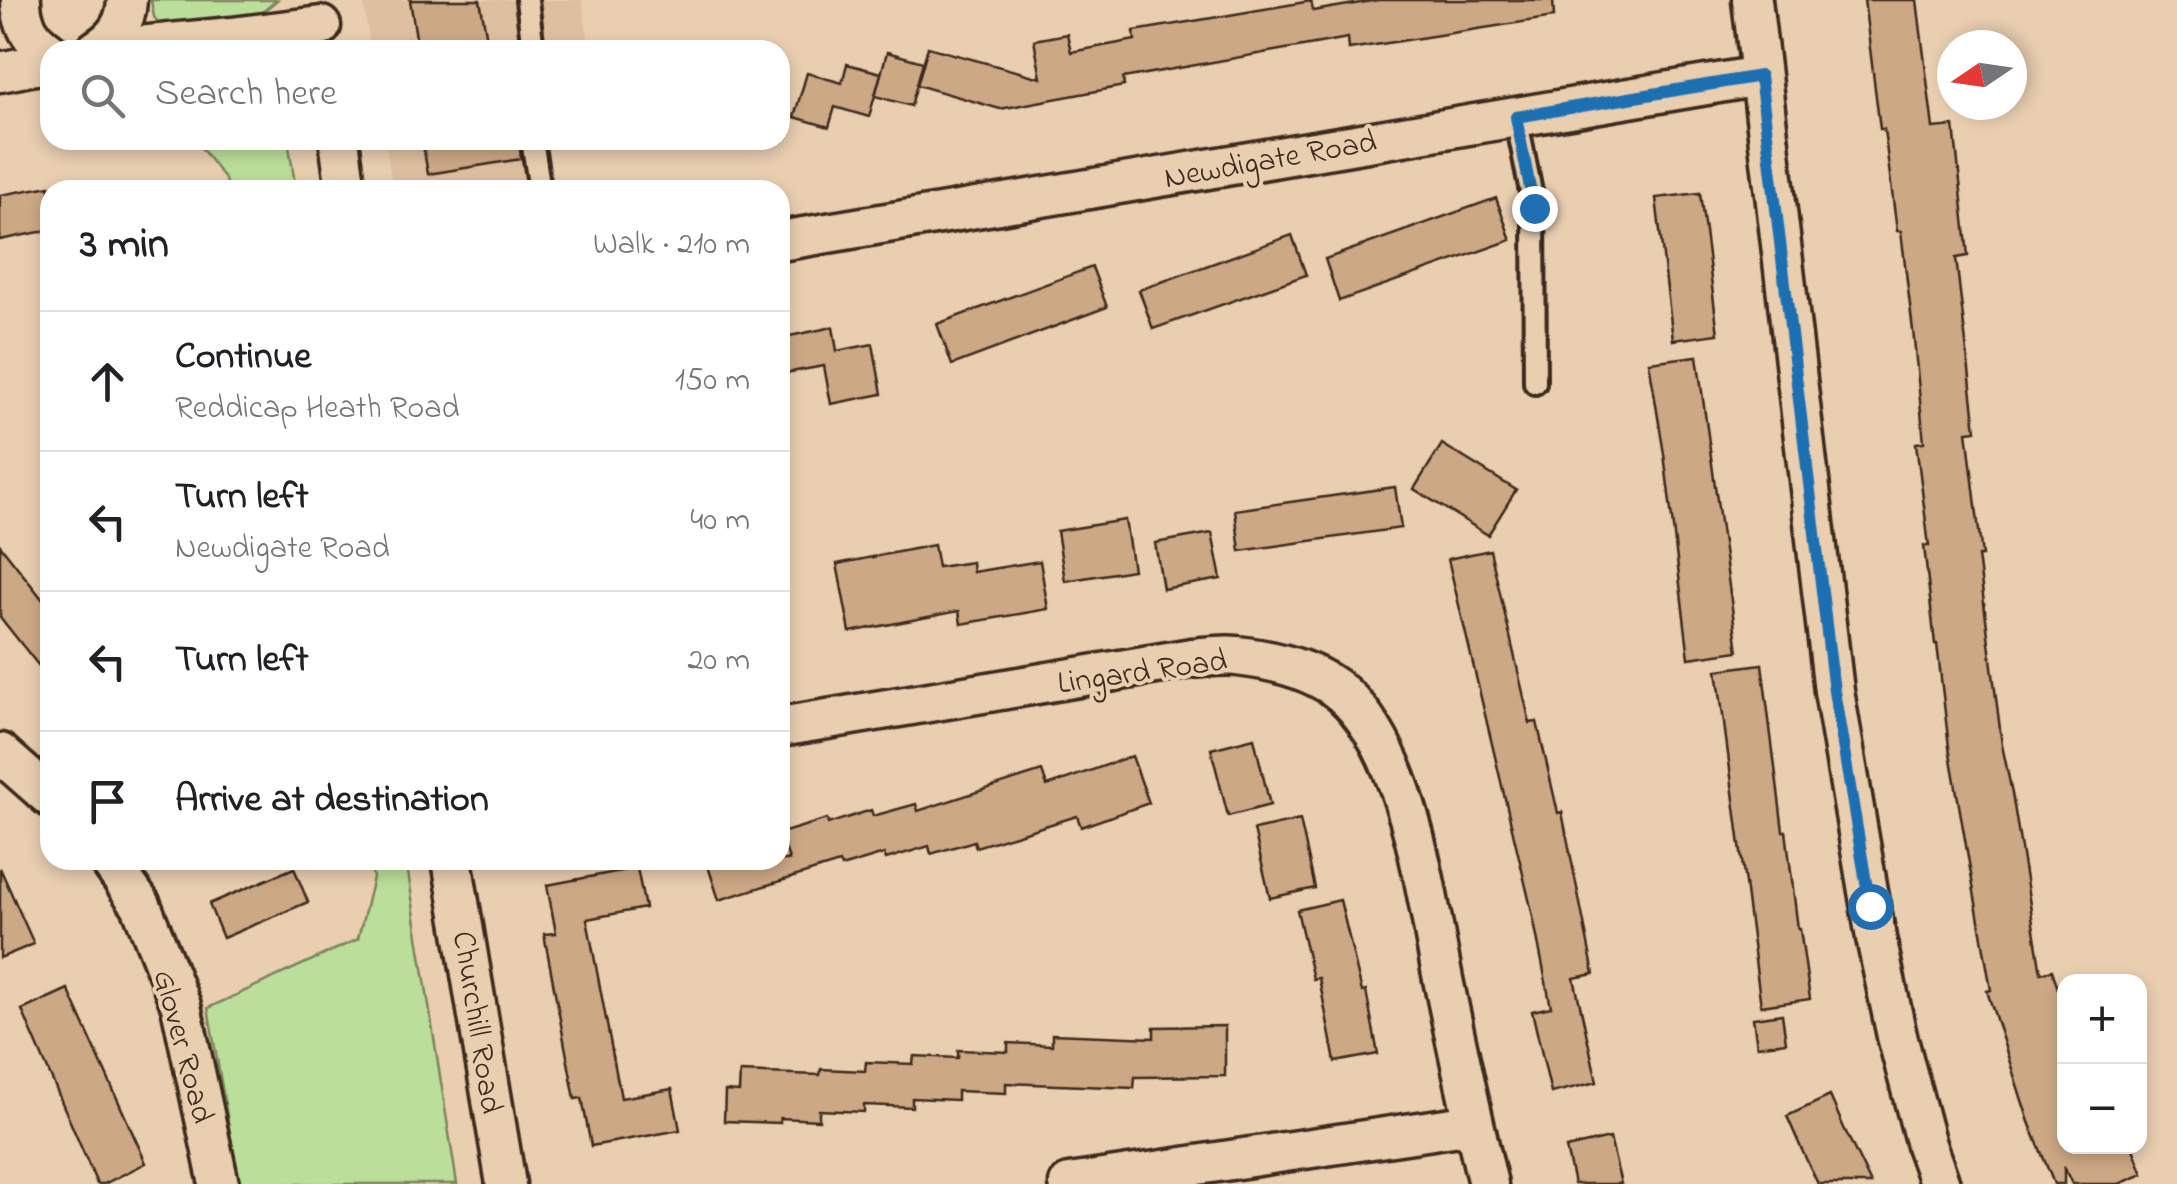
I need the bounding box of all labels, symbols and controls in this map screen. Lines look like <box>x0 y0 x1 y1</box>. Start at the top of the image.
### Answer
north arrow <box>1937 30 2027 120</box>
search box <box>40 40 790 150</box>
text: Search here <box>155 67 337 123</box>
icon: search <box>75 68 130 123</box>
street label: Newdigate Road <box>1161 120 1380 203</box>
route end <box>1512 186 1558 232</box>
text: 3 min <box>80 215 169 276</box>
text: Walk · 210 m <box>593 222 750 269</box>
text: Continue <box>175 330 311 386</box>
icon: ahead <box>80 354 135 409</box>
text: 150 m <box>675 358 750 405</box>
text: Reddicap Heath Road <box>175 386 459 433</box>
text: Turn left <box>175 470 308 526</box>
icon: left <box>80 494 135 549</box>
text: 40 m <box>690 498 750 545</box>
text: Newdigate Road <box>175 526 390 573</box>
text: Turn left <box>175 633 308 689</box>
icon: left <box>80 634 135 689</box>
text: 20 m <box>687 638 750 685</box>
street label: Lingard Road <box>1055 638 1230 709</box>
text: Arrive at destination <box>175 773 489 829</box>
icon: arrive <box>80 774 135 829</box>
route start <box>1848 884 1894 930</box>
street label: Churchill Road <box>438 928 513 1117</box>
street label: Glover Road <box>139 965 225 1129</box>
map controls <box>2057 974 2147 1154</box>
button: + <box>2057 974 2147 1064</box>
button: − <box>2057 1064 2147 1154</box>

